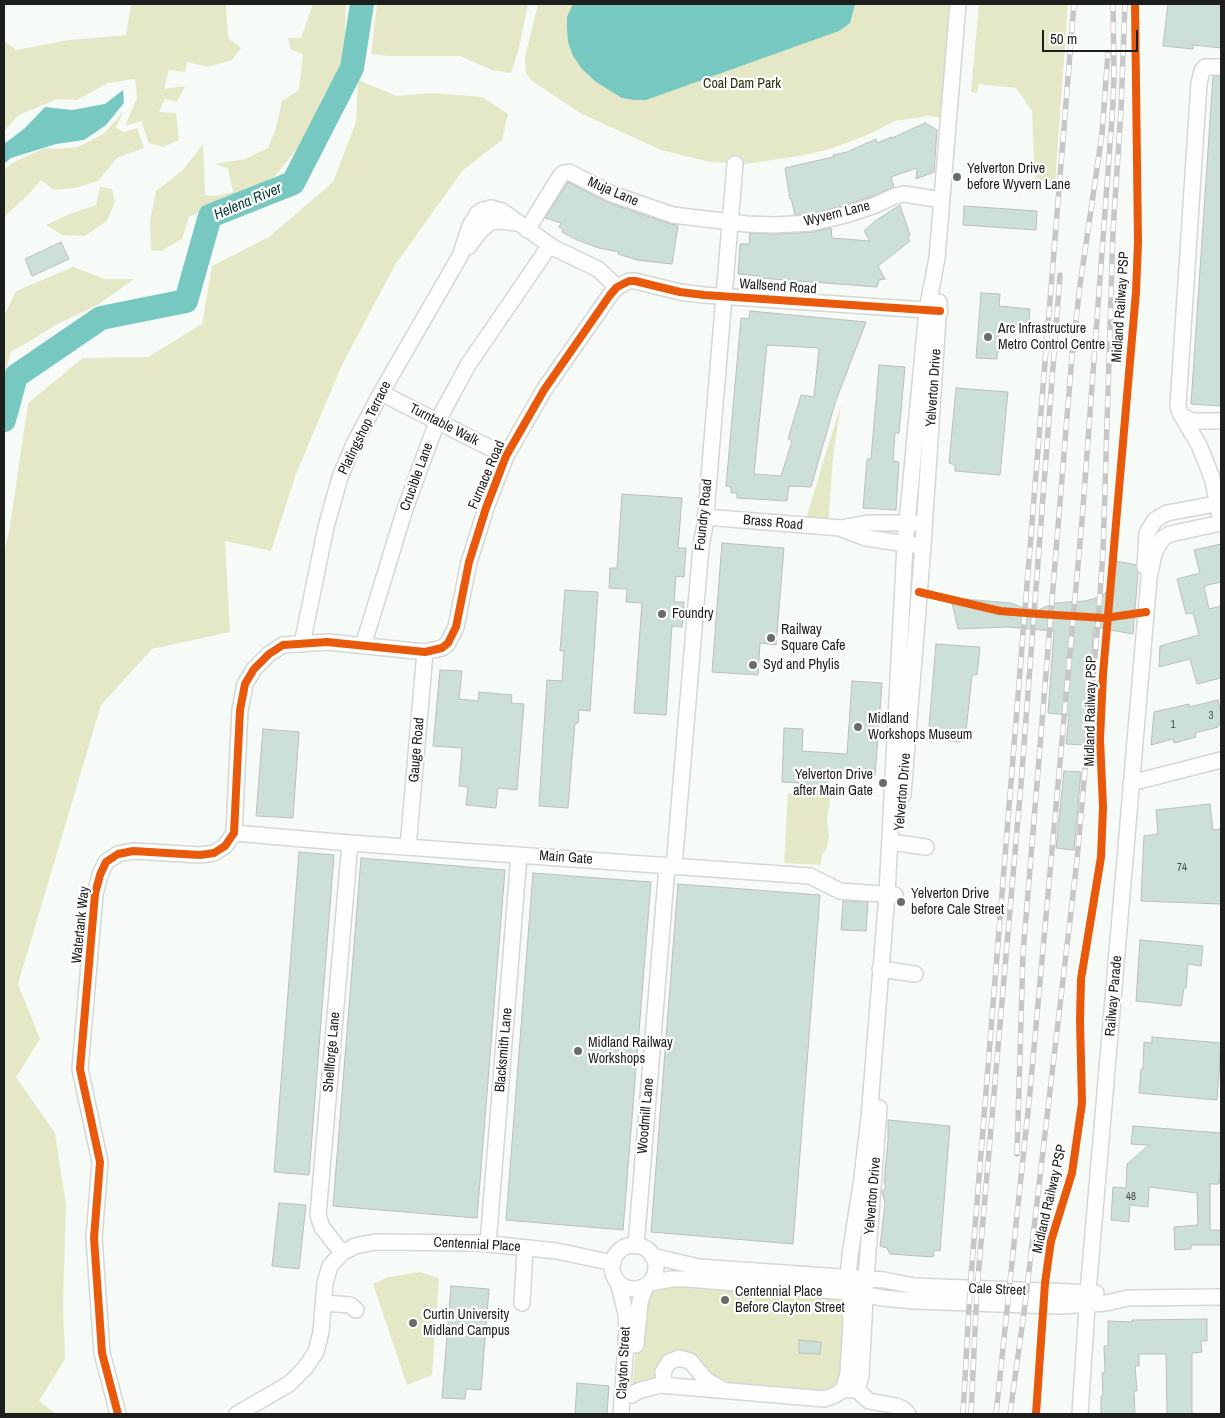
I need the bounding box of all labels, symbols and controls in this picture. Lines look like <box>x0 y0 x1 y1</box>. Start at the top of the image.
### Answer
scale bar <box>1045 20 1141 52</box>
text: 50 m <box>1050 28 1077 49</box>
park label: Coal Dam Park <box>703 76 781 92</box>
place label: Yelverton Drive before Wyvern Lane <box>967 161 1070 193</box>
marker: Yelverton Drive before Wyvern Lane <box>951 171 963 183</box>
street label: Muja Lane <box>585 174 641 210</box>
water label: Helena River <box>211 180 285 224</box>
street label: Wyvern Lane <box>802 198 872 230</box>
street label: Midland Railway PSP <box>1109 251 1133 363</box>
street label: Wallsend Road <box>739 276 817 298</box>
place label: Arc Infrastructure Metro Control Centre <box>998 321 1105 354</box>
marker: Arc Infrastructure Metro Control Centre <box>982 331 994 343</box>
street label: Yelverton Drive <box>923 348 945 428</box>
street label: Platingshop Terrace <box>335 378 395 478</box>
street label: Turntable Walk <box>406 400 482 450</box>
street label: Furnace Road <box>465 438 509 512</box>
street label: Crucible Lane <box>397 441 437 513</box>
street label: Foundry Road <box>692 478 716 552</box>
street label: Brass Road <box>742 512 804 534</box>
place label: Foundry <box>672 606 714 622</box>
marker: Foundry <box>656 608 668 620</box>
place label: Railway Square Cafe <box>781 622 845 654</box>
marker: Railway Square Cafe <box>765 632 777 644</box>
street label: Midland Railway PSP <box>1082 655 1100 767</box>
place label: Syd and Phylis <box>763 657 840 673</box>
marker: Syd and Phylis <box>747 659 759 671</box>
house number: 3 <box>1208 709 1214 723</box>
place label: Midland Workshops Museum <box>868 711 972 744</box>
street label: Gauge Road <box>406 717 428 783</box>
house number: 1 <box>1170 718 1176 732</box>
marker: Midland Workshops Museum <box>852 721 864 733</box>
street label: Yelverton Drive <box>891 752 915 832</box>
place label: Yelverton Drive after Main Gate <box>793 767 873 800</box>
marker: Yelverton Drive after Main Gate <box>877 777 889 789</box>
street label: Main Gate <box>539 848 593 868</box>
house number: 74 <box>1177 861 1187 875</box>
street label: Watertank Way <box>69 886 93 964</box>
place label: Yelverton Drive before Cale Street <box>911 886 1004 919</box>
marker: Yelverton Drive before Cale Street <box>895 896 907 908</box>
street label: Railway Parade <box>1102 955 1126 1037</box>
street label: Blacksmith Lane <box>492 1007 516 1093</box>
street label: Shellforge Lane <box>320 1011 344 1093</box>
place label: Midland Railway Workshops <box>588 1035 673 1068</box>
marker: Midland Railway Workshops <box>572 1045 584 1057</box>
street label: Woodmill Lane <box>634 1077 658 1155</box>
street label: Midland Railway PSP <box>1029 1143 1071 1255</box>
street label: Yelverton Drive <box>861 1156 885 1236</box>
house number: 48 <box>1126 1190 1136 1204</box>
street label: Centennial Place <box>433 1234 521 1256</box>
street label: Cale Street <box>968 1281 1026 1299</box>
place label: Centennial Place Before Clayton Street <box>735 1284 845 1316</box>
marker: Centennial Place Before Clayton Street <box>719 1294 731 1306</box>
place label: Curtin University Midland Campus <box>423 1307 510 1340</box>
marker: Curtin University Midland Campus <box>407 1317 419 1329</box>
street label: Clayton Street <box>614 1326 634 1400</box>

